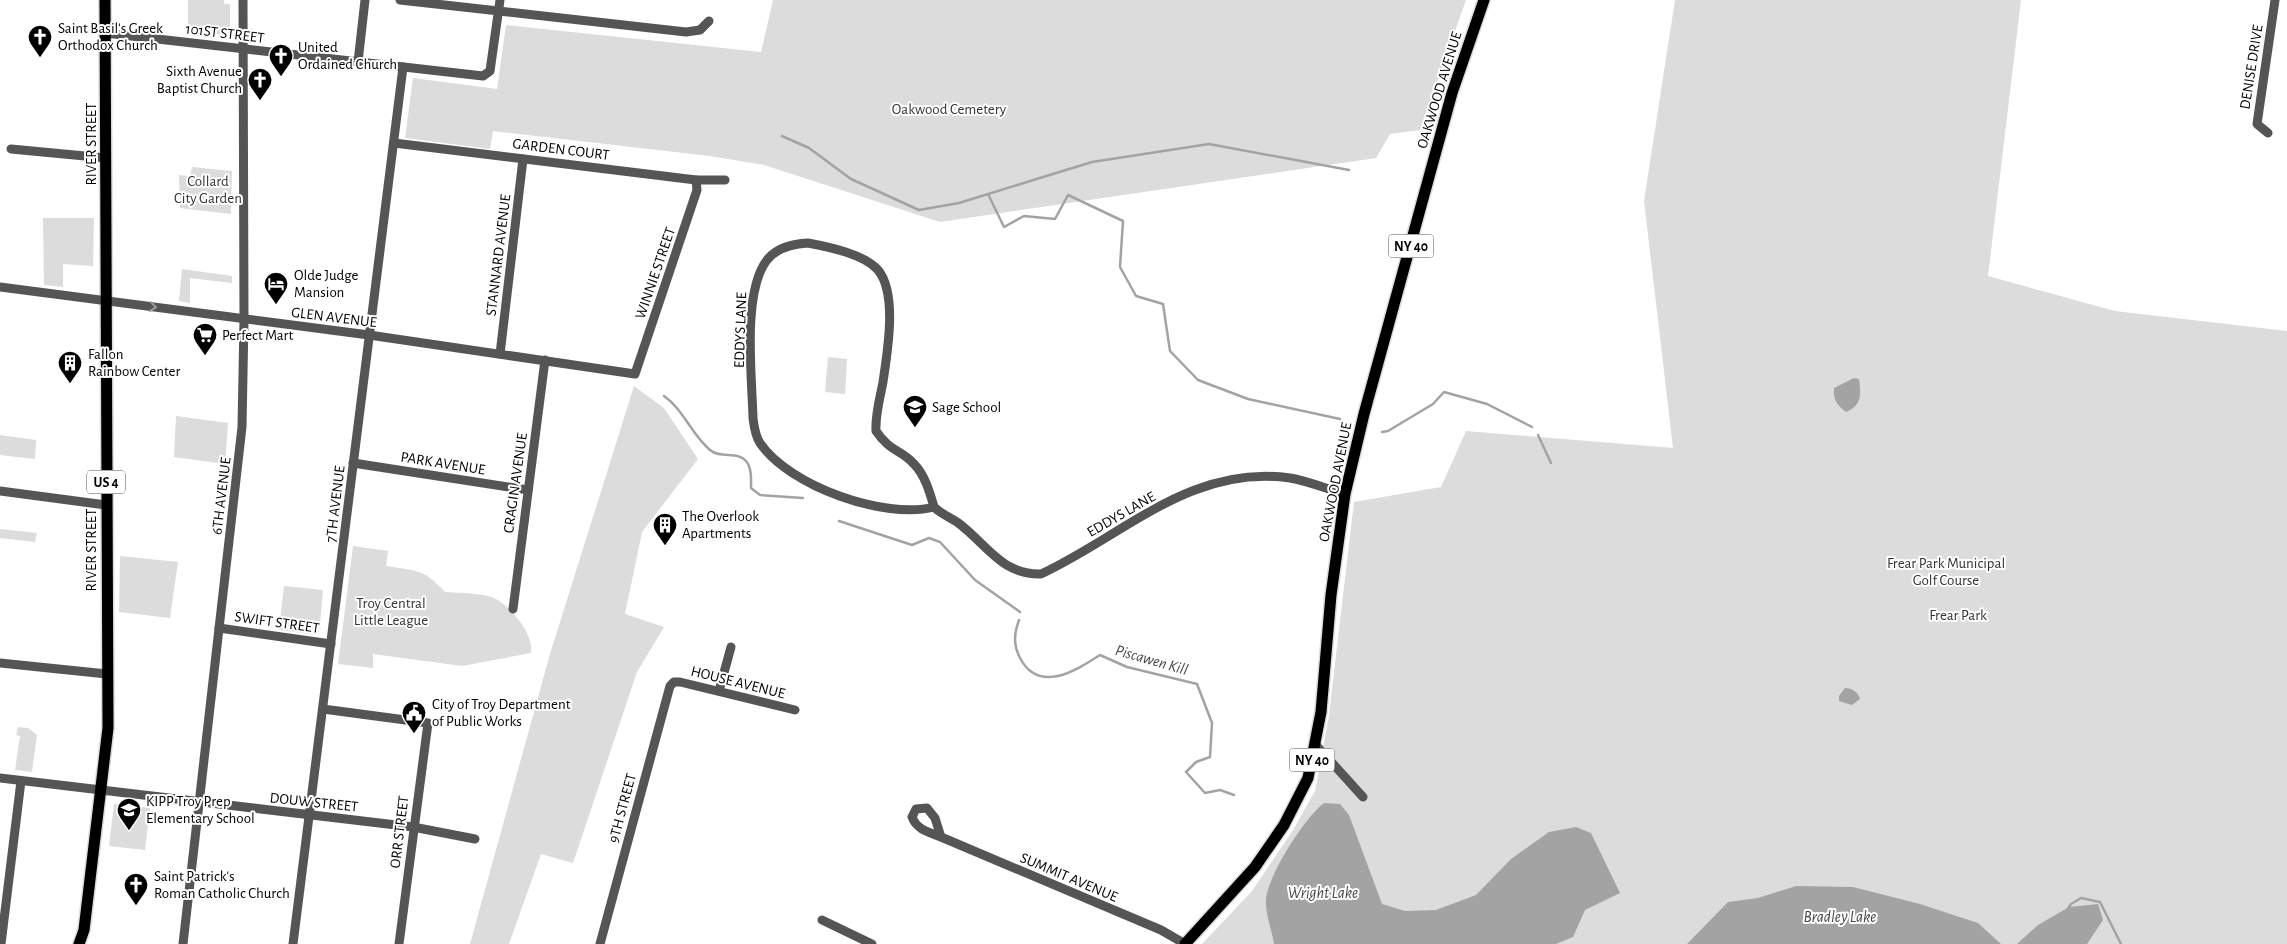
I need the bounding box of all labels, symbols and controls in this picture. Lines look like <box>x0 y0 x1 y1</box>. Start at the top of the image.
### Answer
place label: Saint Basil's Greek Orthodox Church <box>58 21 163 53</box>
street label: 101ST STREET <box>185 21 266 46</box>
church icon: Saint Basil's Greek Orthodox Church <box>27 24 53 58</box>
street label: DENISE DRIVE <box>2237 24 2266 110</box>
street label: OAKWOOD AVENUE <box>1415 30 1464 150</box>
place label: United Ordained Church <box>298 40 397 72</box>
church icon: United Ordained Church <box>268 43 294 77</box>
place label: Sixth Avenue Baptist Church <box>157 64 242 96</box>
church icon: Sixth Avenue Baptist Church <box>247 67 273 101</box>
street label: RIVER STREET <box>84 102 99 185</box>
park label: Oakwood Cemetery <box>892 102 1007 117</box>
street label: GARDEN COURT <box>512 136 611 163</box>
park label: Collard City Garden <box>174 174 242 206</box>
street label: STANNARD AVENUE <box>484 193 513 317</box>
street label: WINNIE STREET <box>633 225 678 321</box>
road number: NY 40 <box>1388 235 1434 258</box>
place label: Olde Judge Mansion <box>294 268 359 300</box>
hotel icon: Olde Judge Mansion <box>263 271 289 305</box>
street label: EDDYS LANE <box>732 292 749 368</box>
one-way arrow <box>149 302 158 312</box>
street label: GLEN AVENUE <box>290 305 378 330</box>
supermarket icon: Perfect Mart <box>192 322 218 356</box>
place label: Perfect Mart <box>222 328 293 343</box>
place label: Fallon Rainbow Center <box>88 347 180 379</box>
building icon: Fallon Rainbow Center <box>57 350 83 384</box>
school or university icon: Sage School <box>902 394 928 428</box>
place label: Sage School <box>932 400 1001 415</box>
street label: OAKWOOD AVENUE <box>1317 421 1354 543</box>
street label: CRAGIN AVENUE <box>501 432 530 534</box>
street label: PARK AVENUE <box>399 449 486 478</box>
street label: 6TH AVENUE <box>209 456 234 536</box>
street label: 7TH AVENUE <box>323 465 348 543</box>
road number: US 4 <box>87 471 125 494</box>
street label: EDDYS LANE <box>1085 489 1158 540</box>
street label: RIVER STREET <box>84 508 99 591</box>
place label: The Overlook Apartments <box>682 509 759 541</box>
building icon: The Overlook Apartments <box>652 512 678 546</box>
park label: Frear Park Municipal Golf Course <box>1887 556 2005 588</box>
park label: Troy Central Little League <box>354 596 428 628</box>
park label: Frear Park <box>1929 608 1987 623</box>
street label: SWIFT STREET <box>234 609 321 636</box>
water label: Piscawen Kill <box>1114 642 1190 678</box>
street label: HOUSE AVENUE <box>689 664 787 701</box>
place label: City of Troy Department of Public Works <box>432 697 571 729</box>
public building icon: City of Troy Department of Public Works <box>401 700 427 734</box>
road number: NY 40 <box>1290 748 1334 772</box>
street label: 9TH STREET <box>606 771 639 845</box>
street label: DOUW STREET <box>269 790 360 815</box>
place label: KIPP Troy Prep Elementary School <box>146 794 255 826</box>
street label: ORR STREET <box>388 794 411 869</box>
school or university icon: KIPP Troy Prep Elementary School <box>116 797 142 831</box>
street label: SUMMIT AVENUE <box>1018 850 1120 905</box>
place label: Saint Patrick's Roman Catholic Church <box>154 869 290 901</box>
church icon: Saint Patrick's Roman Catholic Church <box>123 872 149 906</box>
water label: Wright Lake <box>1288 885 1358 901</box>
water label: Bradley Lake <box>1804 909 1876 925</box>

